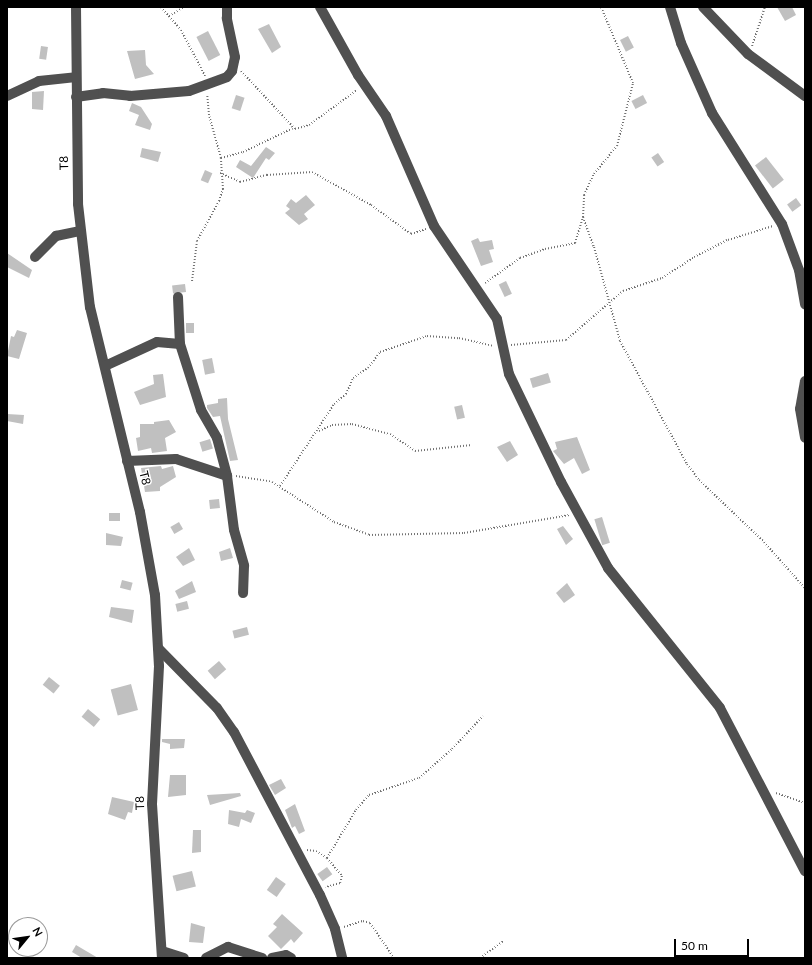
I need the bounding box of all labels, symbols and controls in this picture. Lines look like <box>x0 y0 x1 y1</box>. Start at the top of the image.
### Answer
street label: T8 <box>57 156 71 170</box>
street label: T8 <box>136 469 154 487</box>
street label: T8 <box>133 796 147 810</box>
north arrow <box>8 917 48 957</box>
text: N <box>30 925 46 938</box>
scale bar <box>676 931 751 957</box>
text: 50 m <box>681 938 708 953</box>

